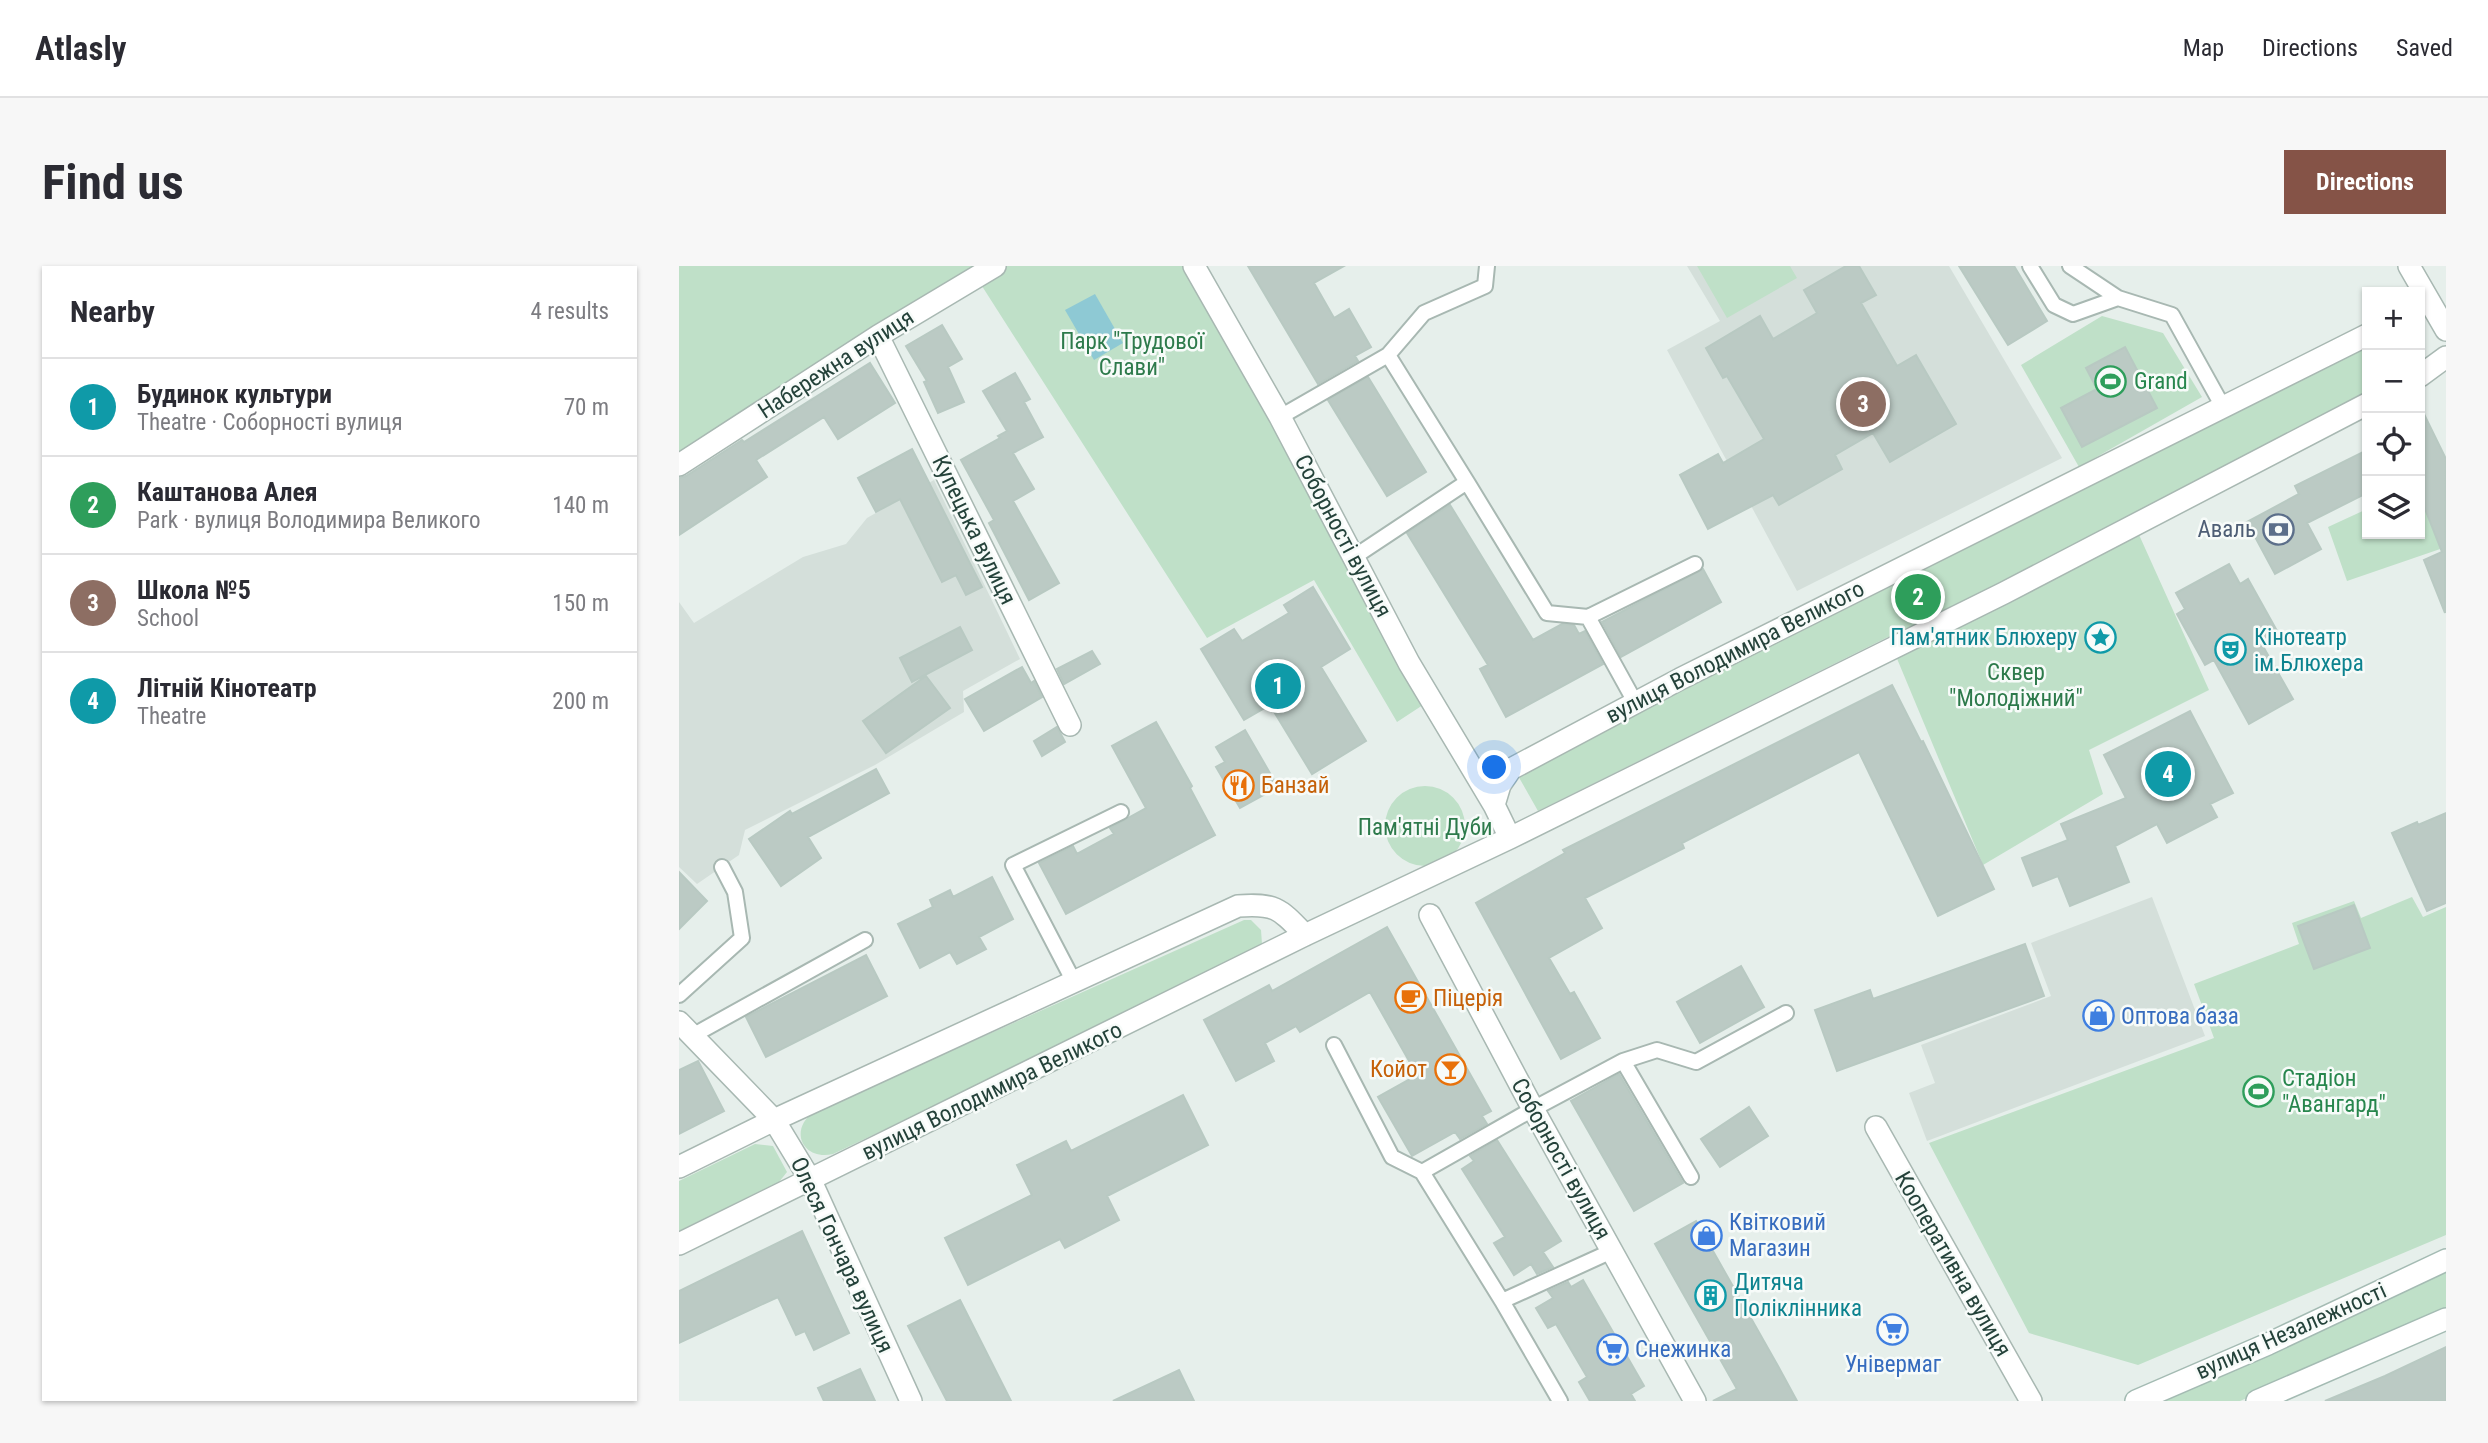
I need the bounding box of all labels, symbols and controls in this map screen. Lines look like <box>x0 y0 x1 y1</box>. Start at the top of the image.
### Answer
text: Atlasly <box>35 29 126 68</box>
text: Map <box>2183 34 2224 62</box>
text: Directions <box>2262 34 2358 62</box>
text: Saved <box>2396 34 2453 62</box>
button: Directions <box>2284 150 2446 214</box>
text: Find us <box>42 154 184 211</box>
map controls <box>2362 287 2425 539</box>
button: + <box>2362 287 2425 350</box>
text: Nearby <box>70 294 155 329</box>
text: 4 results <box>531 298 609 325</box>
street label: Набережна вулиця <box>753 304 919 424</box>
park label: Парк "Трудової Слави" <box>1060 328 1205 381</box>
button: − <box>2362 350 2425 413</box>
sports icon: Grand <box>2094 364 2128 398</box>
place label: Grand <box>2134 368 2188 395</box>
pin: 3 <box>1840 378 1886 430</box>
text: Будинок культури <box>137 379 332 409</box>
text: 1 <box>87 394 99 421</box>
text: 70 m <box>564 394 609 421</box>
text: Theatre · Соборності вулиця <box>137 409 403 436</box>
button: locate <box>2362 413 2425 476</box>
street label: Соборності вулиця <box>1289 450 1397 622</box>
street label: Купецька вулиця <box>926 451 1022 609</box>
button: layers <box>2362 476 2425 539</box>
text: Каштанова Алея <box>137 477 318 507</box>
text: 2 <box>87 492 99 519</box>
text: 140 m <box>552 492 609 519</box>
text: Park · вулиця Володимира Великого <box>137 507 480 534</box>
bank icon: Аваль <box>2262 512 2296 546</box>
place label: Аваль <box>2197 516 2256 543</box>
pin: 2 <box>1895 571 1941 623</box>
text: Школа №5 <box>137 575 251 605</box>
street label: вулиця Володимира Великого <box>1601 575 1869 729</box>
text: 3 <box>87 590 99 617</box>
text: 150 m <box>552 590 609 617</box>
text: School <box>137 605 199 632</box>
place icon: Пам'ятник Блюхеру <box>2083 620 2117 654</box>
place label: Пам'ятник Блюхеру <box>1890 624 2077 651</box>
place label: Кінотеатр ім.Блюхера <box>2254 624 2364 677</box>
theatre icon: Кінотеатр ім.Блюхера <box>2214 633 2248 667</box>
park label: Сквер "Молодіжний" <box>1949 659 2083 712</box>
pin: 1 <box>1255 660 1301 712</box>
text: Літній Кінотеатр <box>137 673 317 703</box>
text: 4 <box>87 688 99 715</box>
text: 200 m <box>552 688 609 715</box>
text: Theatre <box>137 703 206 730</box>
pin: 4 <box>2145 748 2191 800</box>
your location <box>1477 750 1511 784</box>
restaurant icon: Банзай <box>1221 768 1255 802</box>
place label: Банзай <box>1261 772 1329 799</box>
park label: Пам'ятні Дуби <box>1358 814 1492 841</box>
cafe icon: Піцерія <box>1393 981 1427 1015</box>
place label: Піцерія <box>1433 985 1503 1012</box>
shop icon: Оптова база <box>2081 999 2115 1033</box>
place label: Оптова база <box>2121 1003 2239 1030</box>
street label: вулиця Володимира Великого <box>857 1016 1127 1166</box>
bar icon: Койот <box>1433 1052 1467 1086</box>
place label: Койот <box>1370 1056 1427 1083</box>
place label: Стадіон "Авангард" <box>2282 1065 2386 1118</box>
street label: Соборності вулиця <box>1506 1074 1616 1244</box>
sports icon: Стадіон "Авангард" <box>2242 1074 2276 1108</box>
street label: Олеся Гончара вулиця <box>785 1153 899 1357</box>
street label: Кооперативна вулиця <box>1889 1167 2017 1361</box>
place label: Квітковий Магазин <box>1729 1209 1826 1262</box>
shop icon: Квітковий Магазин <box>1689 1218 1723 1252</box>
place label: Дитяча Поліклінника <box>1734 1269 1862 1322</box>
street label: вулиця Незалежності <box>2192 1277 2390 1385</box>
building icon: Дитяча Поліклінника <box>1694 1278 1728 1312</box>
supermarket icon: Універмаг <box>1876 1313 1910 1347</box>
supermarket icon: Снежинка <box>1595 1332 1629 1366</box>
place label: Снежинка <box>1635 1336 1731 1363</box>
place label: Універмаг <box>1845 1351 1942 1378</box>

